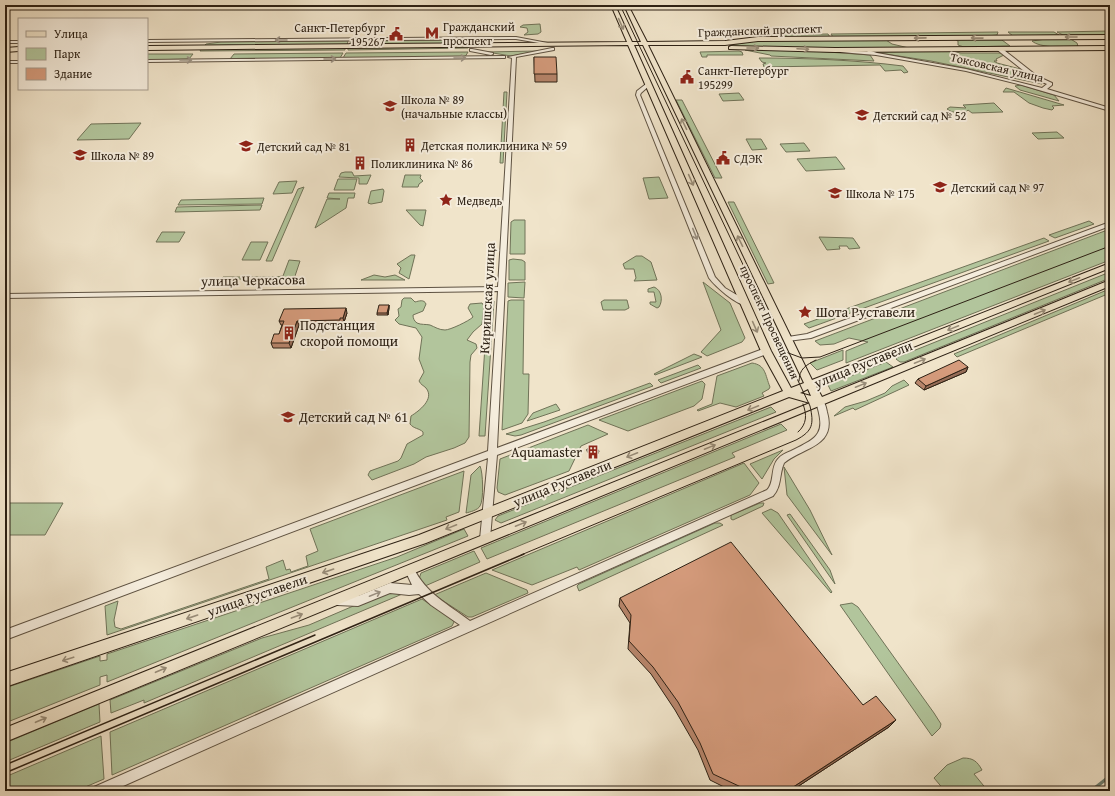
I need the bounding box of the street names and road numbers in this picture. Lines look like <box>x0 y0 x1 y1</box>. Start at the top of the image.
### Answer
street label: Гражданский проспект <box>698 19 822 41</box>
street label: Токсовская улица <box>949 48 1045 86</box>
street label: Киришская улица <box>474 241 500 354</box>
street label: проспект Просвещения <box>736 262 804 382</box>
street label: улица Черкасова <box>200 269 306 291</box>
street label: улица Руставели <box>810 335 915 393</box>
street label: улица Руставели <box>509 454 614 512</box>
street label: улица Руставели <box>203 569 310 622</box>

